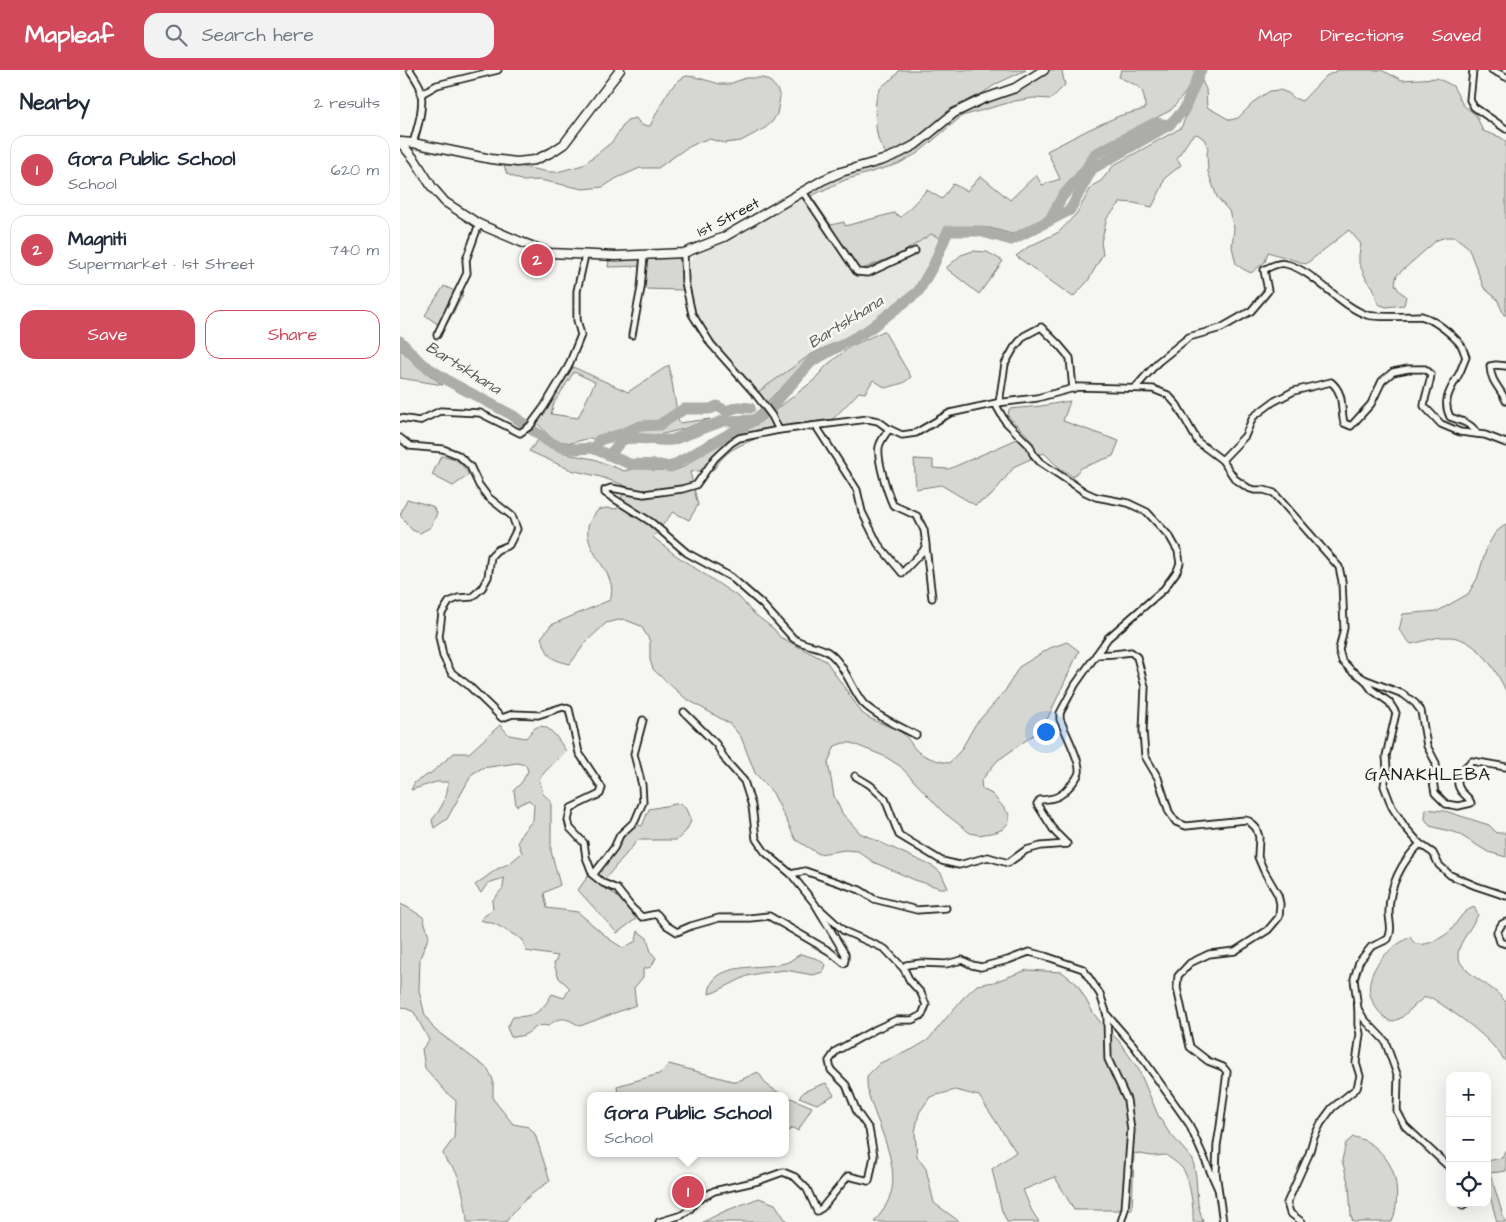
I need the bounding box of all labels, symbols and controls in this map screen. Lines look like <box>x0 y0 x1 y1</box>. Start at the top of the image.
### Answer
search box <box>144 13 494 58</box>
text: Mapleaf <box>25 18 114 52</box>
icon: search <box>162 21 190 49</box>
text: Search here <box>202 22 314 49</box>
text: Map <box>1258 23 1292 48</box>
text: Directions <box>1320 23 1404 48</box>
text: Saved <box>1432 23 1481 48</box>
text: Nearby <box>20 88 90 117</box>
text: 2 results <box>314 92 380 114</box>
text: Gora Public School <box>68 146 236 173</box>
text: 1 <box>36 159 38 181</box>
text: 620 m <box>331 159 379 181</box>
text: School <box>68 173 117 195</box>
street label: 1st Street <box>693 193 763 242</box>
text: Magniti <box>68 226 126 253</box>
text: 2 <box>32 239 42 261</box>
text: 740 m <box>329 239 379 261</box>
pin: 2 <box>521 241 553 279</box>
text: Supermarket · 1st Street <box>68 253 255 275</box>
water label: Bartskhana <box>804 290 888 354</box>
button: Save <box>20 310 195 359</box>
button: Share <box>205 310 380 359</box>
water label: Bartskhana <box>422 336 506 400</box>
your location <box>1033 719 1059 745</box>
district label: GANAKHLEBA <box>1365 762 1491 787</box>
map controls <box>1446 1072 1491 1207</box>
button: + <box>1446 1072 1491 1117</box>
popup <box>587 1092 789 1157</box>
text: Gora Public School <box>604 1100 772 1127</box>
button: − <box>1446 1117 1491 1162</box>
text: School <box>604 1127 653 1149</box>
button: locate <box>1446 1162 1491 1207</box>
pin: 1 <box>672 1173 704 1211</box>

